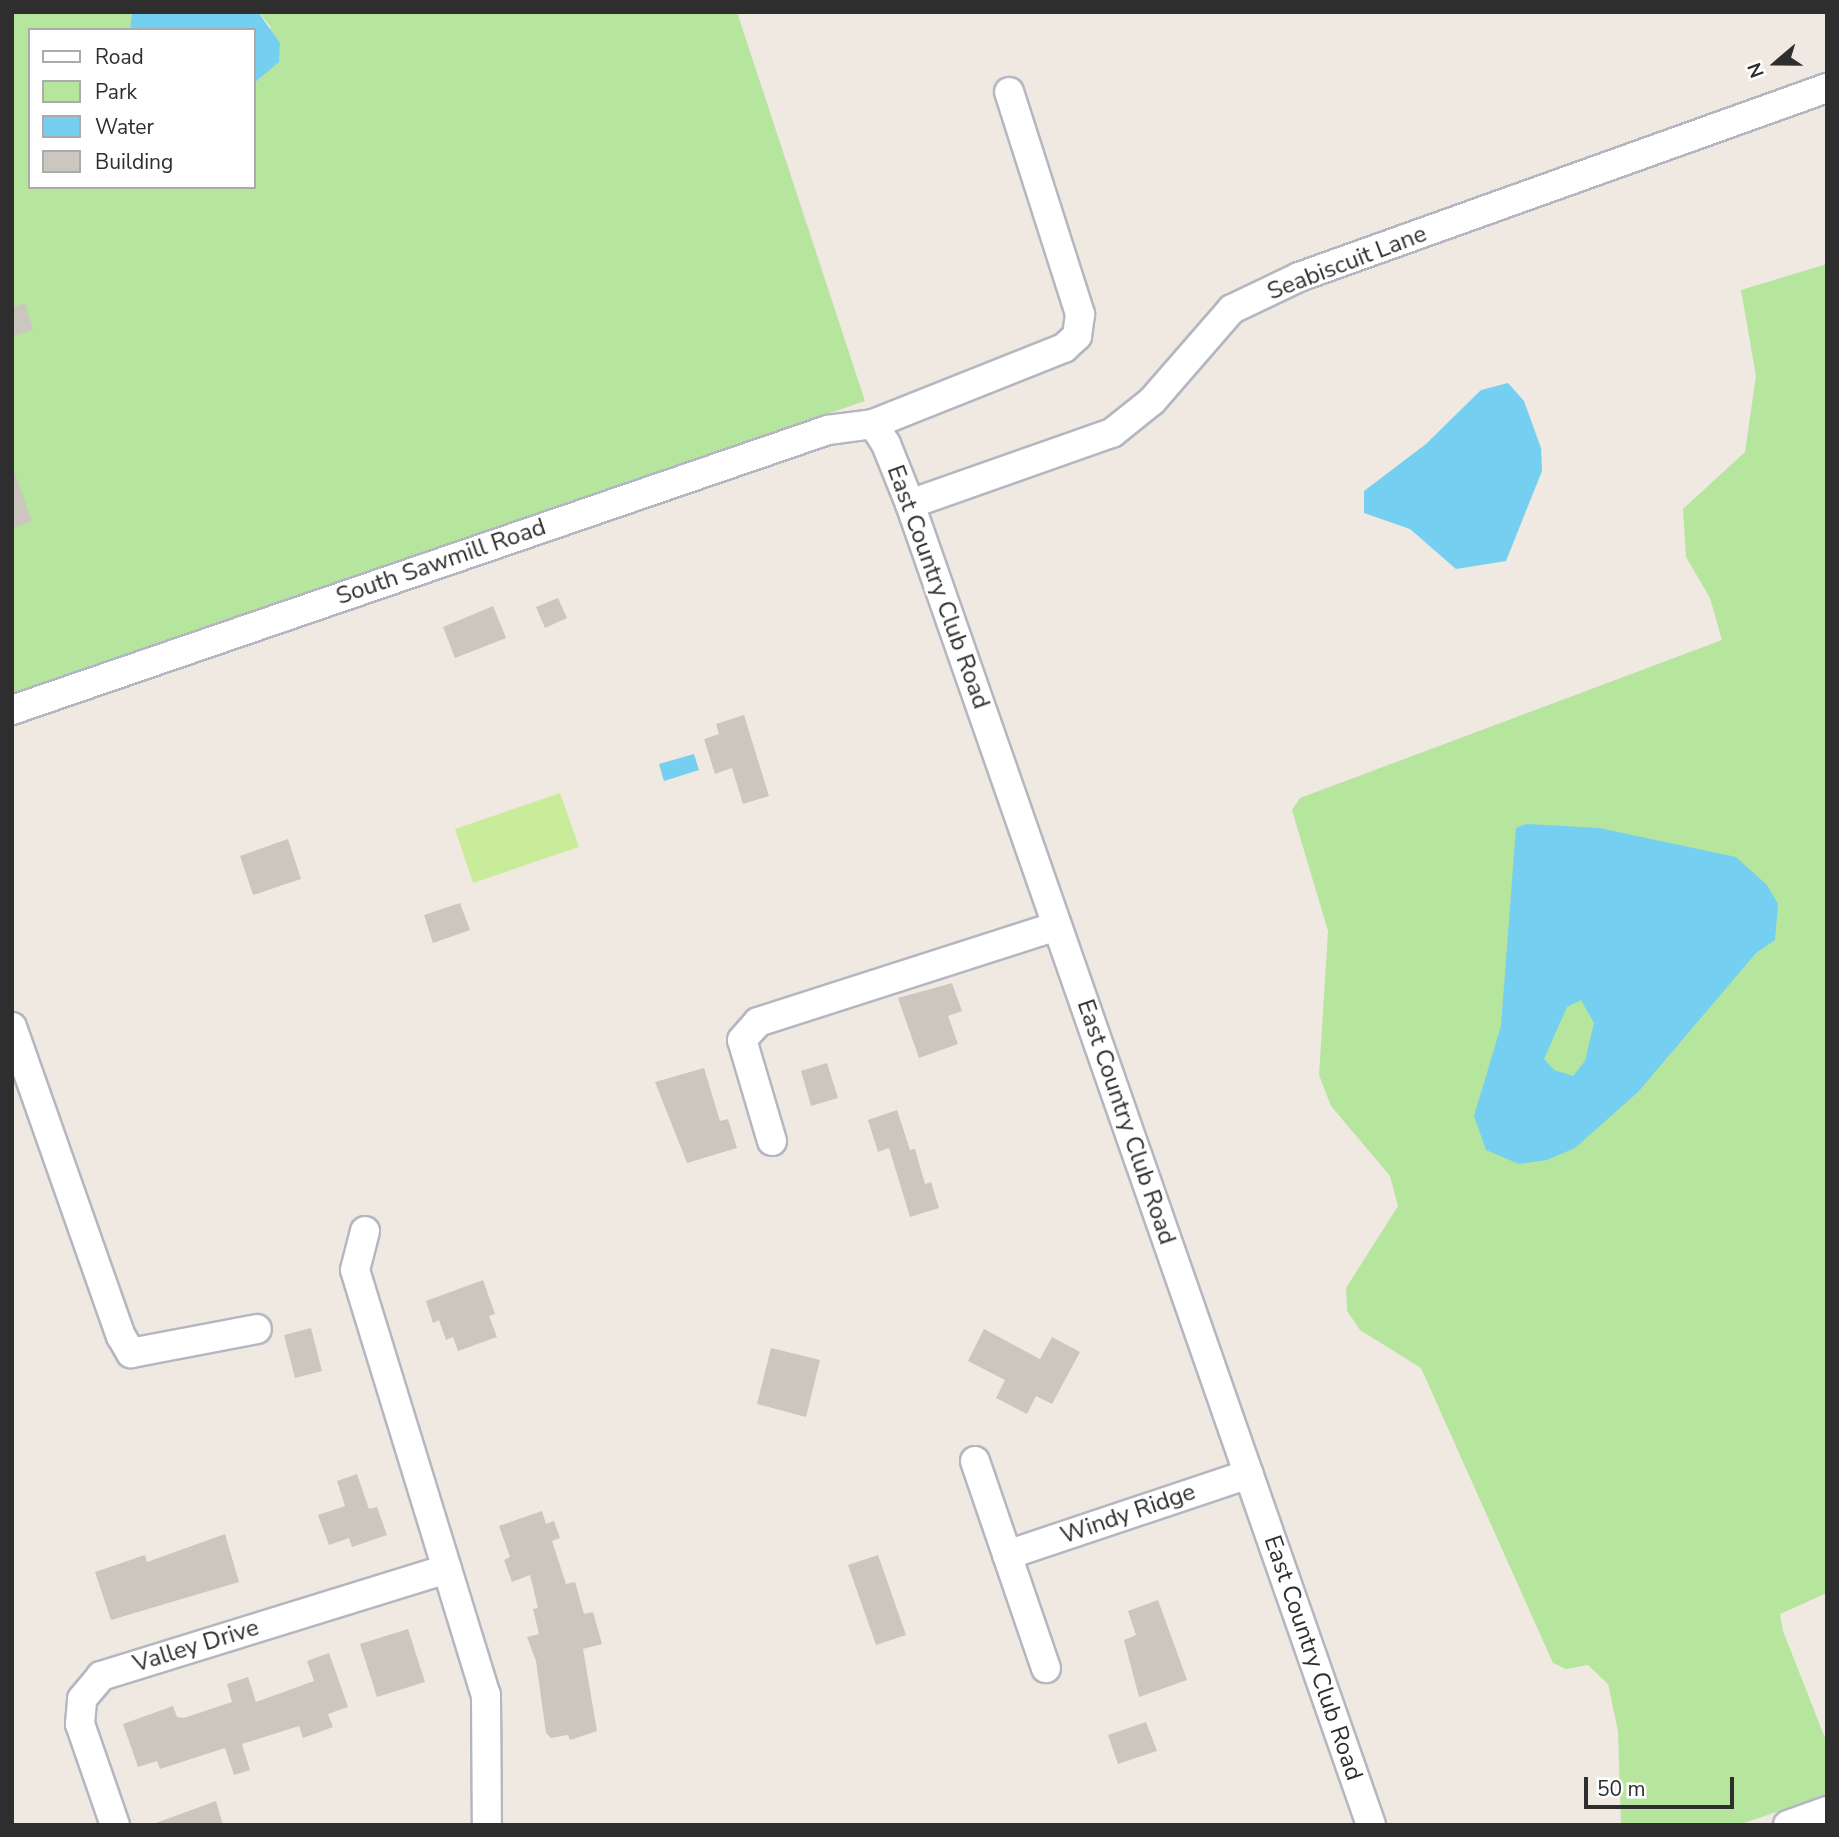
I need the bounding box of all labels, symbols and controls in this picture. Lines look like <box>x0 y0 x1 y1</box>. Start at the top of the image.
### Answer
legend <box>28 28 256 189</box>
north arrow <box>1741 28 1811 98</box>
text: Road <box>95 43 144 71</box>
text: N <box>1742 59 1771 81</box>
text: Park <box>95 78 137 106</box>
text: Water <box>95 113 154 141</box>
text: Building <box>95 148 173 176</box>
street label: Seabiscuit Lane <box>1263 219 1431 307</box>
street label: East Country Club Road <box>880 461 996 713</box>
street label: South Sawmill Road <box>332 513 550 611</box>
street label: East Country Club Road <box>1071 996 1181 1248</box>
street label: Windy Ridge <box>1057 1478 1199 1550</box>
street label: East Country Club Road <box>1258 1532 1368 1784</box>
street label: Valley Drive <box>130 1613 262 1679</box>
scale bar <box>1587 1764 1738 1808</box>
text: 50 m <box>1597 1775 1646 1803</box>

